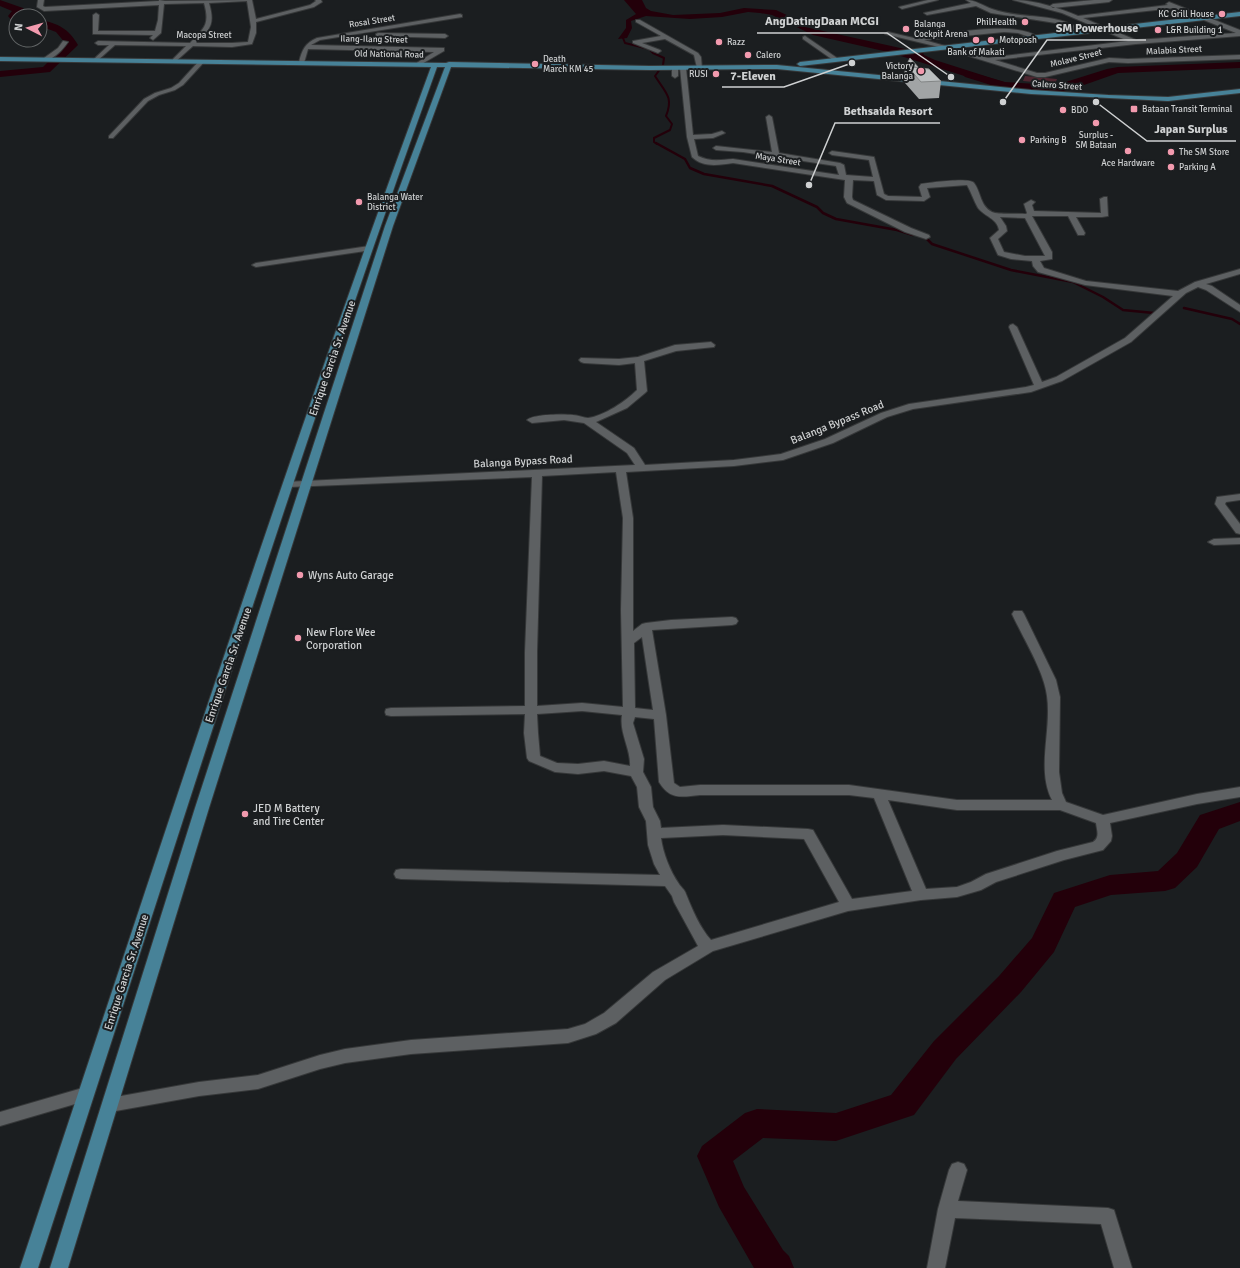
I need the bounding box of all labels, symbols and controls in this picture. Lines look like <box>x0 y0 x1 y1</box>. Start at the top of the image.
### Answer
north arrow <box>8 8 48 48</box>
callout: AngDatingDaan MCGI <box>757 9 887 33</box>
place label: KC Grill House <box>1158 9 1214 20</box>
marker: KC Grill House <box>1217 9 1227 19</box>
street label: Rosal Street <box>348 12 396 31</box>
text: AngDatingDaan MCGI <box>765 14 879 29</box>
callout: SM Powerhouse <box>1047 16 1146 40</box>
place label: PhilHealth <box>976 17 1017 28</box>
marker: PhilHealth <box>1020 17 1030 27</box>
place label: Balanga Cockpit Arena <box>914 19 968 40</box>
text: SM Powerhouse <box>1056 21 1138 36</box>
text: N <box>12 23 25 31</box>
marker: Balanga Cockpit Arena <box>901 24 911 34</box>
marker: L&R Building 1 <box>1153 25 1163 35</box>
place label: L&R Building 1 <box>1166 25 1223 36</box>
street label: Macopa Street <box>176 30 232 41</box>
street label: Ilang-Ilang Street <box>340 33 408 46</box>
marker: Bank of Makati <box>971 35 981 45</box>
marker: Motoposh <box>986 35 996 45</box>
place label: Motoposh <box>999 35 1037 46</box>
marker: Razz <box>714 37 724 47</box>
place label: Razz <box>727 37 745 48</box>
street label: Malabia Street <box>1146 44 1202 57</box>
place label: Bank of Makati <box>947 47 1005 58</box>
street label: Molave Street <box>1049 47 1103 70</box>
street label: Old National Road <box>354 48 424 61</box>
marker: Calero <box>743 50 753 60</box>
place label: Calero <box>756 50 781 61</box>
place label: Death March KM 45 <box>543 54 594 75</box>
marker: Death March KM 45 <box>530 59 540 69</box>
place label: Victory Balanga <box>882 61 914 82</box>
callout: 7-Eleven <box>722 63 784 87</box>
marker: Victory Balanga <box>916 66 926 76</box>
place label: RUSI <box>689 69 708 80</box>
marker: RUSI <box>711 69 721 79</box>
text: 7-Eleven <box>730 69 776 84</box>
street label: Calero Street <box>1032 78 1082 93</box>
callout: Bethsaida Resort <box>835 99 940 123</box>
text: Bethsaida Resort <box>843 104 933 119</box>
marker: Bataan Transit Terminal <box>1129 104 1139 114</box>
place label: Bataan Transit Terminal <box>1142 104 1233 115</box>
marker: BDO <box>1058 105 1068 115</box>
place label: BDO <box>1071 105 1088 116</box>
callout: Japan Surplus <box>1147 117 1236 141</box>
marker: Surplus - SM Bataan <box>1091 118 1101 128</box>
text: Japan Surplus <box>1154 122 1228 137</box>
place label: Surplus - SM Bataan <box>1075 130 1117 151</box>
marker: Parking B <box>1017 135 1027 145</box>
place label: Parking B <box>1030 135 1067 146</box>
marker: Ace Hardware <box>1123 146 1133 156</box>
marker: The SM Store <box>1166 147 1176 157</box>
place label: The SM Store <box>1179 147 1230 158</box>
street label: Maya Street <box>754 150 801 169</box>
place label: Ace Hardware <box>1101 158 1155 169</box>
marker: Parking A <box>1166 162 1176 172</box>
place label: Parking A <box>1179 162 1216 173</box>
place label: Balanga Water District <box>367 192 424 213</box>
marker: Balanga Water District <box>354 197 364 207</box>
street label: Enrique Garcia Sr. Avenue <box>307 299 358 418</box>
street label: Balanga Bypass Road <box>789 398 886 447</box>
street label: Balanga Bypass Road <box>473 452 573 471</box>
place label: Wyns Auto Garage <box>308 569 394 582</box>
marker: Wyns Auto Garage <box>295 570 305 580</box>
street label: Enrique Garcia Sr. Avenue <box>203 606 254 725</box>
place label: New Flore Wee Corporation <box>306 626 375 652</box>
marker: New Flore Wee Corporation <box>293 633 303 643</box>
place label: JED M Battery and Tire Center <box>253 802 324 828</box>
marker: JED M Battery and Tire Center <box>240 809 250 819</box>
street label: Enrique Garcia Sr. Avenue <box>102 913 151 1032</box>

